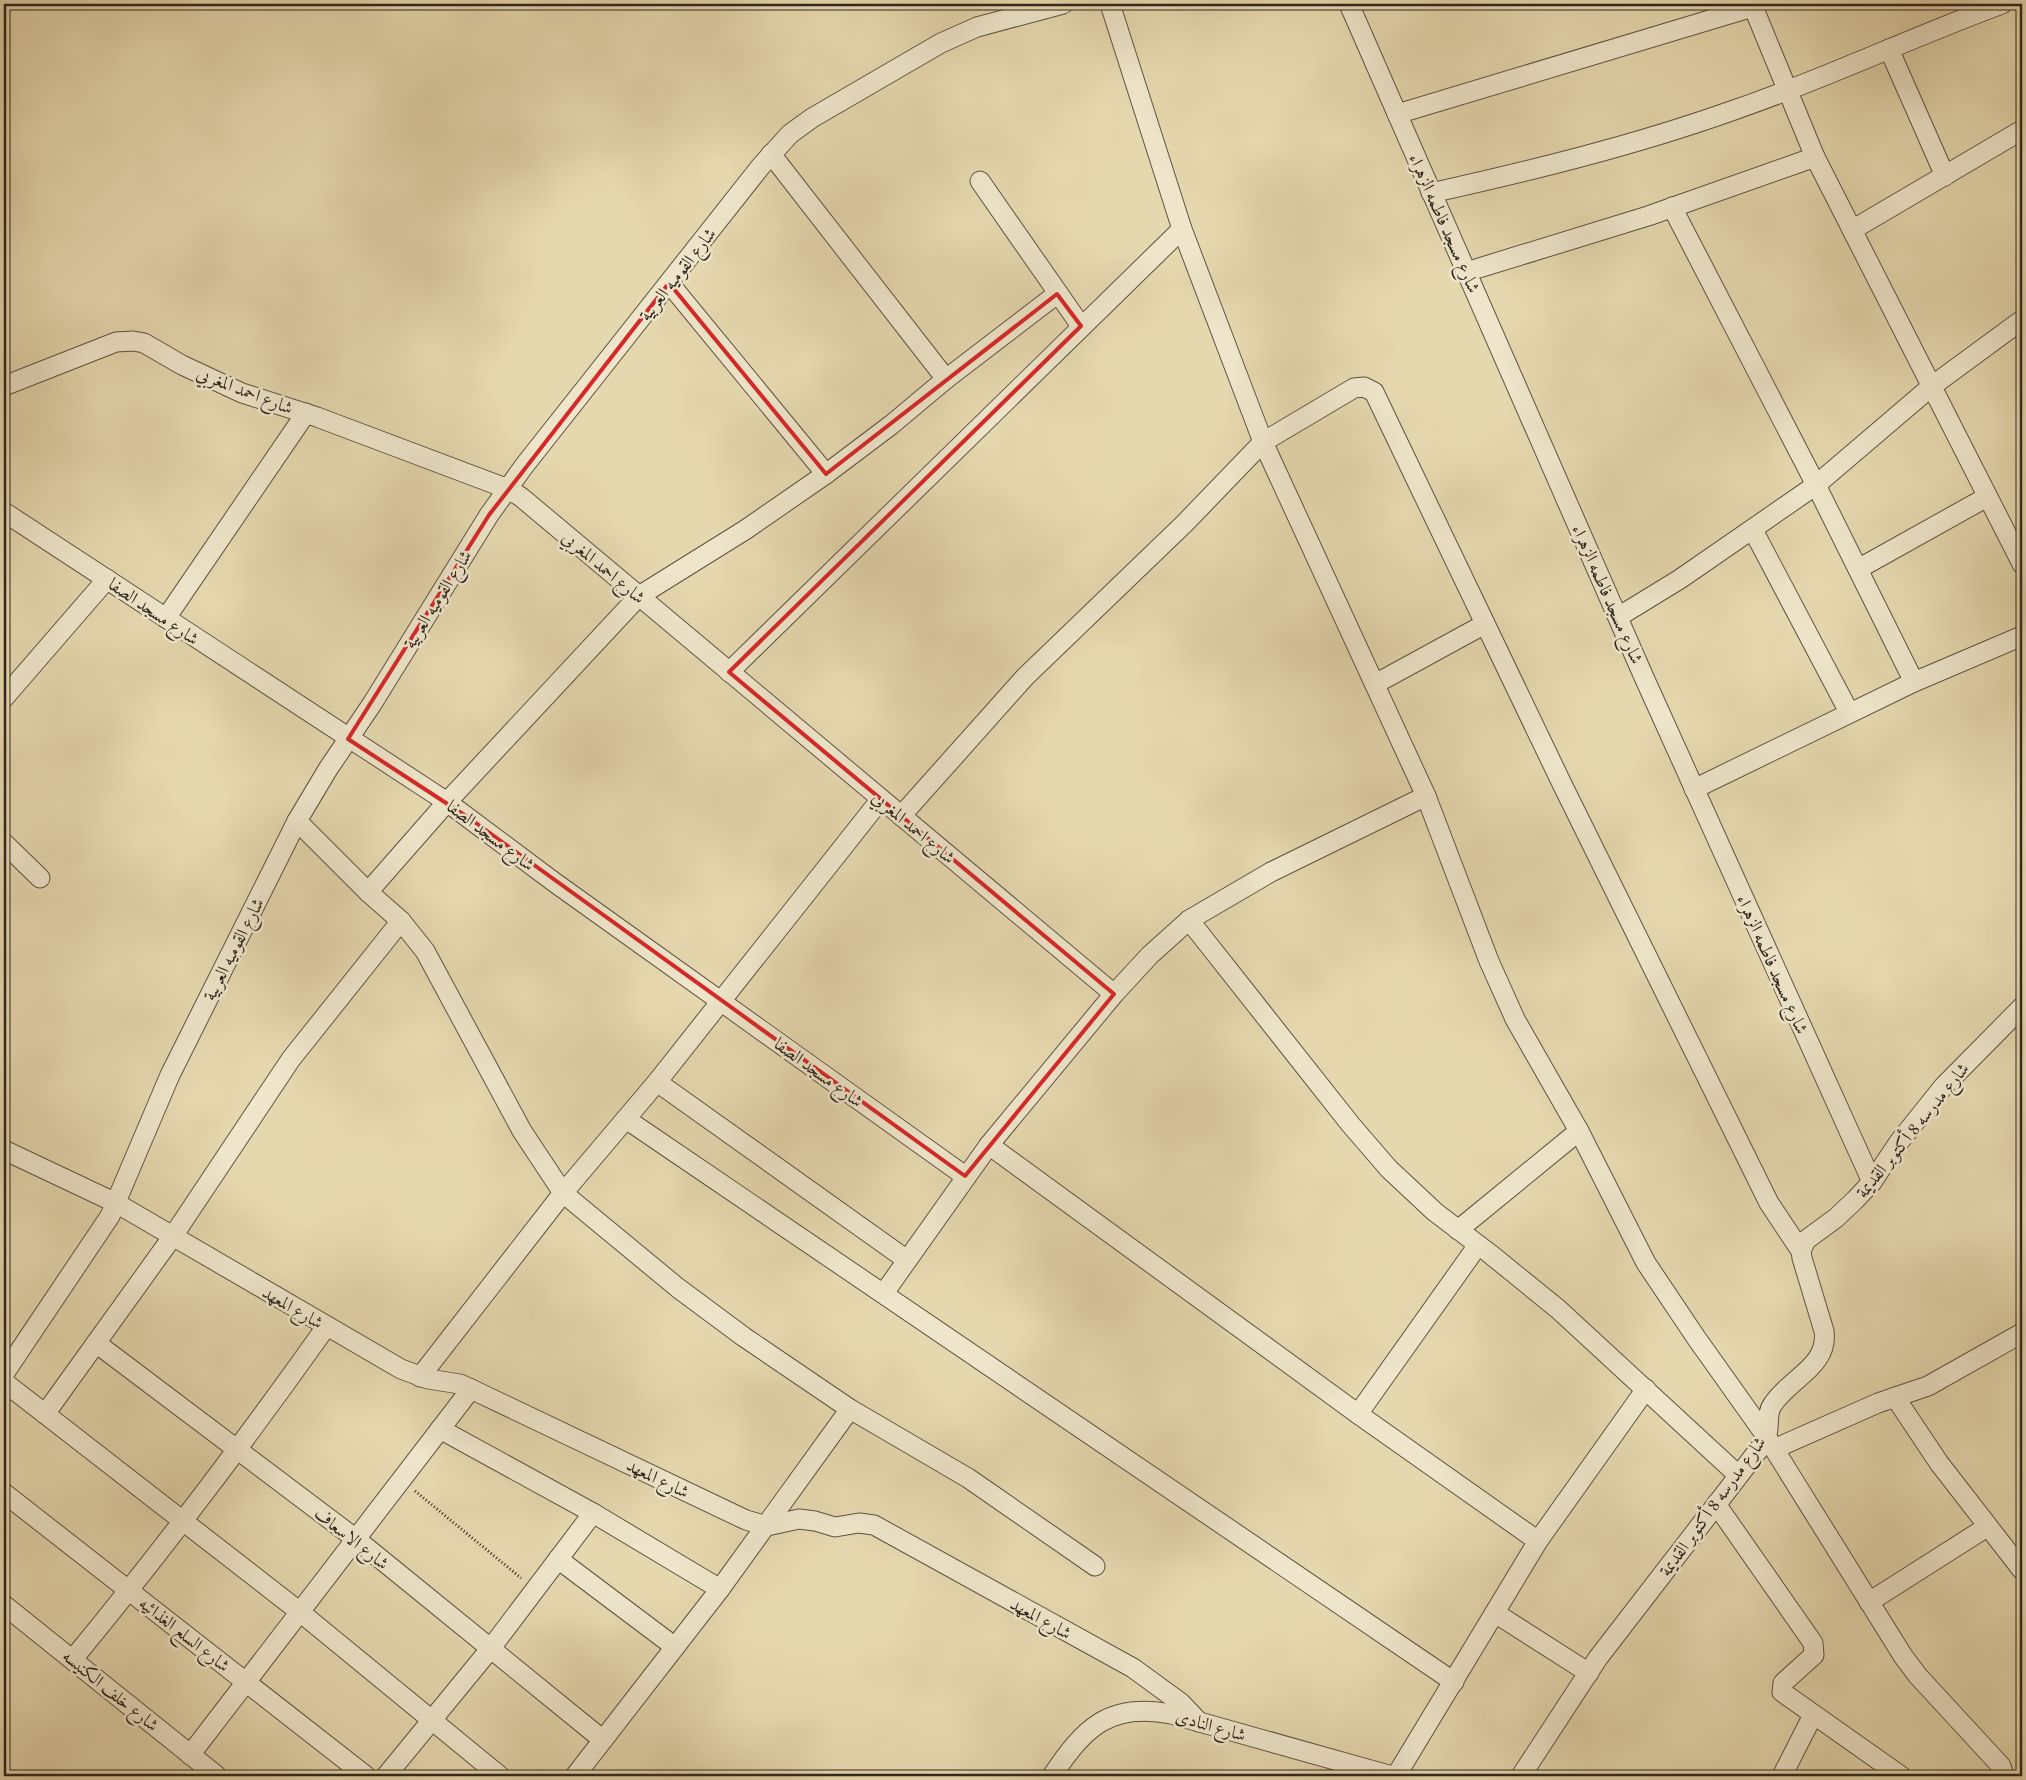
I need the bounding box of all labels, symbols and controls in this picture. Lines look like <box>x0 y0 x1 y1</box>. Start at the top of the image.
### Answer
street label: شارع مسجد فاطمه الزهراء <box>1400 150 1486 298</box>
street label: شارع القوميه العربية <box>633 223 724 328</box>
street label: شارع احمد المغربي <box>192 361 297 423</box>
street label: شارع مسجد فاطمه الزهراء <box>1563 521 1649 669</box>
street label: شارع احمد المغربي <box>555 525 650 612</box>
street label: شارع القوميه العربية <box>397 545 480 655</box>
street label: شارع مسجد الصفا <box>102 572 204 653</box>
street label: شارع احمد المغربي <box>865 785 960 872</box>
street label: شارع مسجد الصفا <box>440 794 540 879</box>
street label: شارع مسجد فاطمه الزهراء <box>1728 891 1814 1039</box>
street label: شارع القوميه العربية <box>197 894 272 1006</box>
street label: شارع مسجد الصفا <box>768 1032 868 1115</box>
street label: شارع مدرسه 8 أكتوبر القديمة <box>1849 1057 1977 1205</box>
street label: شارع المعهد <box>256 1280 328 1337</box>
street label: شارع مدرسه 8 أكتوبر القديمة <box>1653 1431 1774 1583</box>
street label: شارع المعهد <box>621 1453 693 1507</box>
street label: شارع الاسعاف <box>307 1502 394 1578</box>
street label: شارع السلع الغذائيه <box>132 1591 235 1681</box>
street label: شارع المعهد <box>1004 1592 1076 1648</box>
street label: شارع خلف الكنيسه <box>55 1644 164 1739</box>
street label: شارع النادى <box>1172 1704 1249 1750</box>

